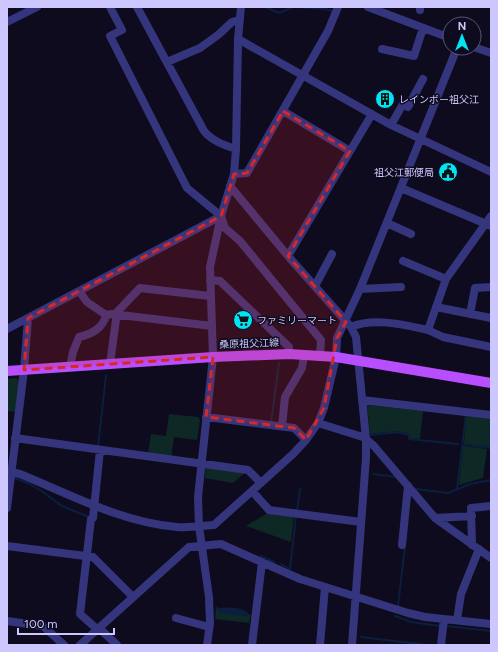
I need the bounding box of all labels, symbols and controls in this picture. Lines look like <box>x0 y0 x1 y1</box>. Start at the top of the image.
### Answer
north arrow <box>442 16 482 56</box>
text: N <box>458 20 466 33</box>
building icon: レインボー祖父江 <box>374 88 396 110</box>
place label: レインボー祖父江 <box>399 93 479 106</box>
public building icon: 祖父江郵便局 <box>437 161 459 183</box>
place label: 祖父江郵便局 <box>374 166 434 179</box>
supermarket icon: ファミリーマート <box>232 309 254 331</box>
place label: ファミリーマート <box>257 314 337 327</box>
street label: 桑原祖父江線 <box>219 336 279 351</box>
scale bar <box>18 610 114 636</box>
text: 100 m <box>24 617 58 631</box>

